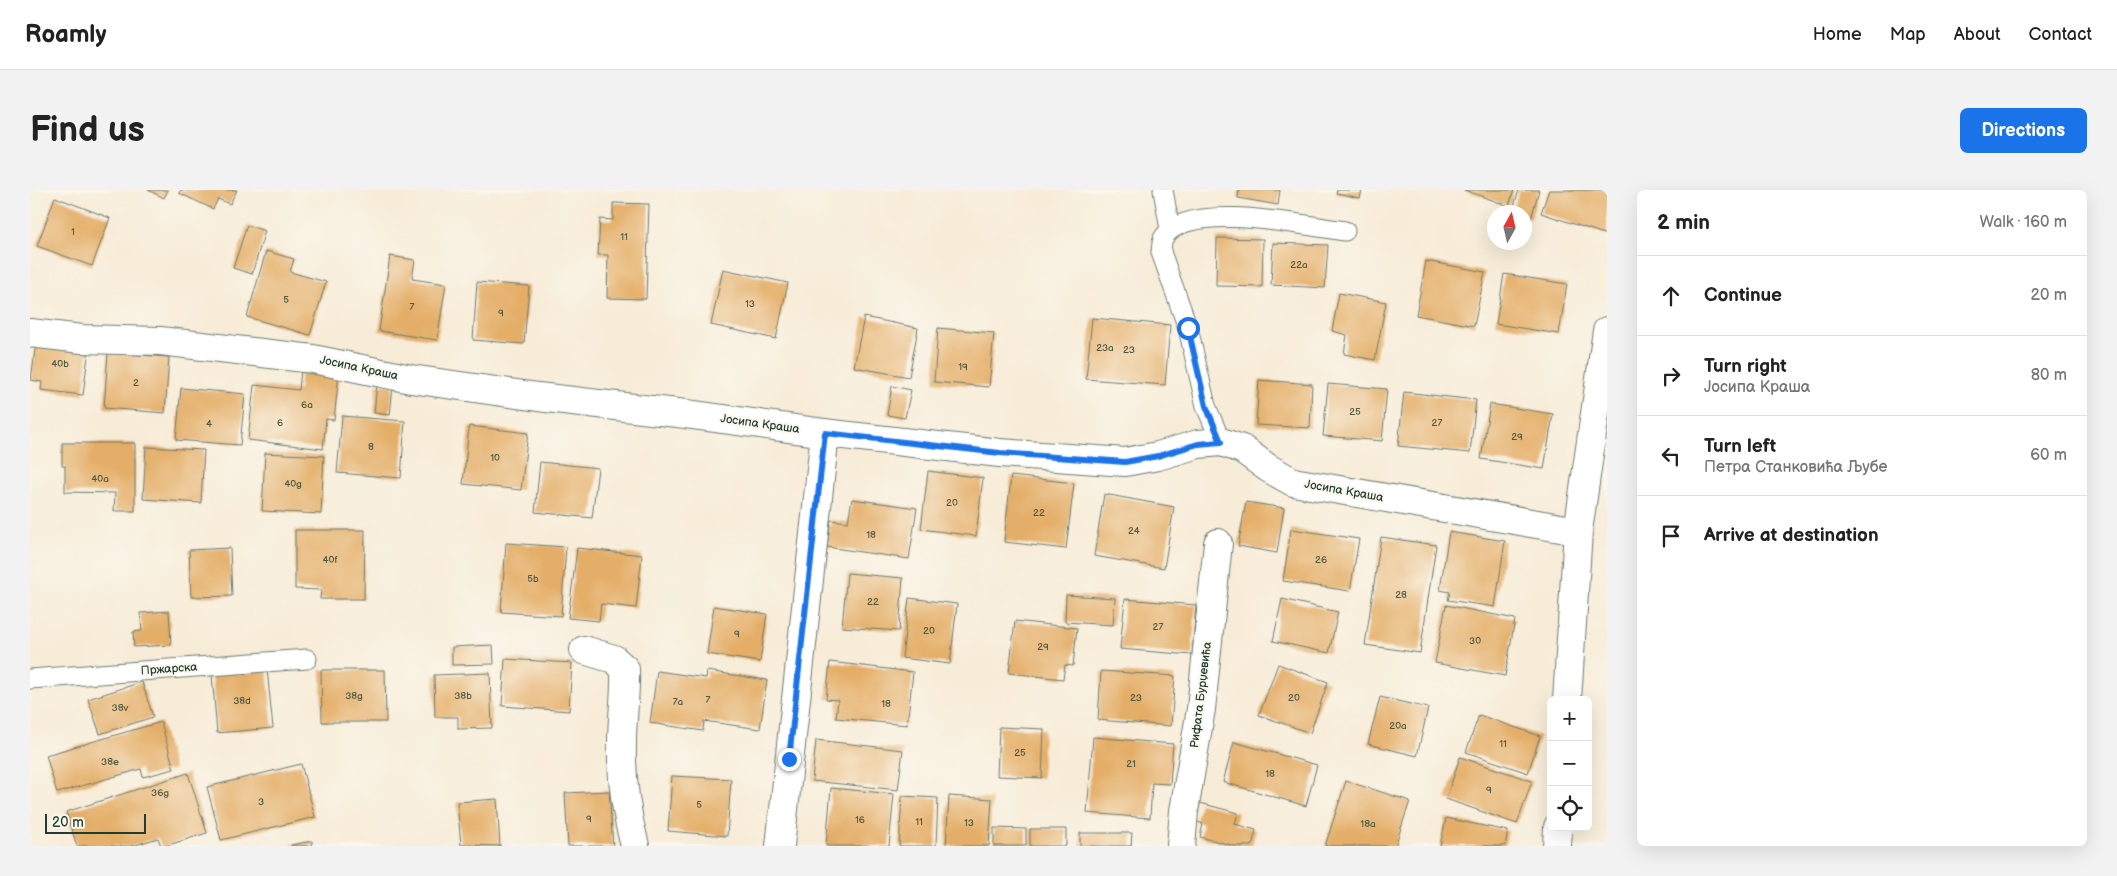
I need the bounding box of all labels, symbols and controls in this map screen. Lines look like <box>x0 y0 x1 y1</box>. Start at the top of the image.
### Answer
text: Roamly <box>25 20 106 49</box>
text: Home <box>1813 24 1862 45</box>
text: Map <box>1890 24 1926 45</box>
text: About <box>1954 24 2001 45</box>
text: Contact <box>2029 24 2092 45</box>
button: Directions <box>1960 108 2087 153</box>
text: Find us <box>30 109 145 152</box>
north arrow <box>1487 205 1532 250</box>
text: 2 min <box>1657 210 1710 235</box>
text: Walk · 160 m <box>1979 213 2067 232</box>
house number: 1 <box>71 226 75 238</box>
house number: 11 <box>620 231 628 243</box>
house number: 22a <box>1290 259 1308 271</box>
icon: ahead <box>1657 282 1685 310</box>
text: Continue <box>1704 284 1782 307</box>
text: 20 m <box>2031 286 2067 305</box>
house number: 5 <box>283 294 289 306</box>
house number: 13 <box>745 298 755 310</box>
house number: 7 <box>410 301 415 313</box>
house number: 9 <box>498 307 504 319</box>
route start <box>1177 317 1200 340</box>
house number: 23a <box>1096 342 1114 354</box>
house number: 23 <box>1123 344 1135 356</box>
street label: Јосипа Краша <box>318 352 400 384</box>
text: Turn right <box>1704 355 1787 378</box>
house number: 40b <box>51 358 69 370</box>
house number: 19 <box>958 361 968 373</box>
icon: right <box>1657 362 1685 390</box>
text: 80 m <box>2031 366 2067 385</box>
house number: 2 <box>133 377 139 389</box>
text: Јосипа Краша <box>1704 378 1810 397</box>
house number: 6a <box>301 399 313 411</box>
house number: 25 <box>1349 406 1361 418</box>
street label: Јосипа Краша <box>719 411 801 437</box>
house number: 6 <box>277 417 283 429</box>
house number: 27 <box>1432 417 1442 429</box>
house number: 4 <box>206 418 212 430</box>
house number: 29 <box>1511 431 1523 443</box>
text: Turn left <box>1704 435 1776 458</box>
house number: 8 <box>368 441 374 453</box>
icon: left <box>1657 442 1685 470</box>
text: 60 m <box>2030 446 2067 465</box>
house number: 10 <box>490 452 500 464</box>
text: Петра Станковића Љубе <box>1704 458 1887 477</box>
house number: 40a <box>91 473 109 485</box>
street label: Јосипа Краша <box>1303 477 1385 505</box>
house number: 40g <box>284 478 302 490</box>
house number: 20 <box>946 497 958 509</box>
house number: 22 <box>1033 507 1045 519</box>
icon: arrive <box>1657 522 1685 550</box>
text: Arrive at destination <box>1704 524 1879 547</box>
house number: 24 <box>1128 525 1140 537</box>
house number: 18 <box>866 529 876 541</box>
house number: 40f <box>322 554 338 566</box>
house number: 26 <box>1315 554 1327 566</box>
house number: 5b <box>527 573 539 585</box>
house number: 28 <box>1395 589 1407 601</box>
house number: 22 <box>867 596 879 608</box>
house number: 27 <box>1153 621 1163 633</box>
house number: 20 <box>923 625 935 637</box>
house number: 9 <box>734 628 740 640</box>
house number: 30 <box>1469 635 1481 647</box>
house number: 29 <box>1037 641 1049 653</box>
street label: Рифата Бурџевића <box>1187 641 1215 749</box>
street label: Пржарска <box>140 660 198 678</box>
house number: 38g <box>345 690 363 702</box>
house number: 38b <box>454 690 472 702</box>
house number: 23 <box>1130 692 1142 704</box>
house number: 20 <box>1288 692 1300 704</box>
house number: 7 <box>706 694 711 706</box>
house number: 38d <box>233 695 251 707</box>
house number: 7a <box>673 696 684 708</box>
map controls <box>1547 696 1592 831</box>
button: + <box>1547 696 1592 741</box>
house number: 18 <box>881 698 891 710</box>
house number: 38v <box>112 702 129 714</box>
house number: 20a <box>1389 720 1407 732</box>
house number: 11 <box>1499 738 1507 750</box>
button: − <box>1547 741 1592 786</box>
house number: 25 <box>1014 747 1026 759</box>
route end <box>778 748 801 771</box>
house number: 38e <box>101 756 119 768</box>
house number: 21 <box>1126 758 1136 770</box>
house number: 18 <box>1265 768 1275 780</box>
house number: 9 <box>1486 784 1492 796</box>
button: locate <box>1547 786 1592 831</box>
house number: 36g <box>151 787 169 799</box>
house number: 3 <box>258 796 264 808</box>
house number: 5 <box>696 799 702 811</box>
scale bar <box>45 811 146 834</box>
house number: 9 <box>586 813 592 825</box>
text: 20 m <box>52 814 84 831</box>
house number: 16 <box>855 814 865 826</box>
house number: 11 <box>915 816 923 828</box>
house number: 13 <box>964 817 974 829</box>
house number: 18a <box>1360 818 1376 830</box>

